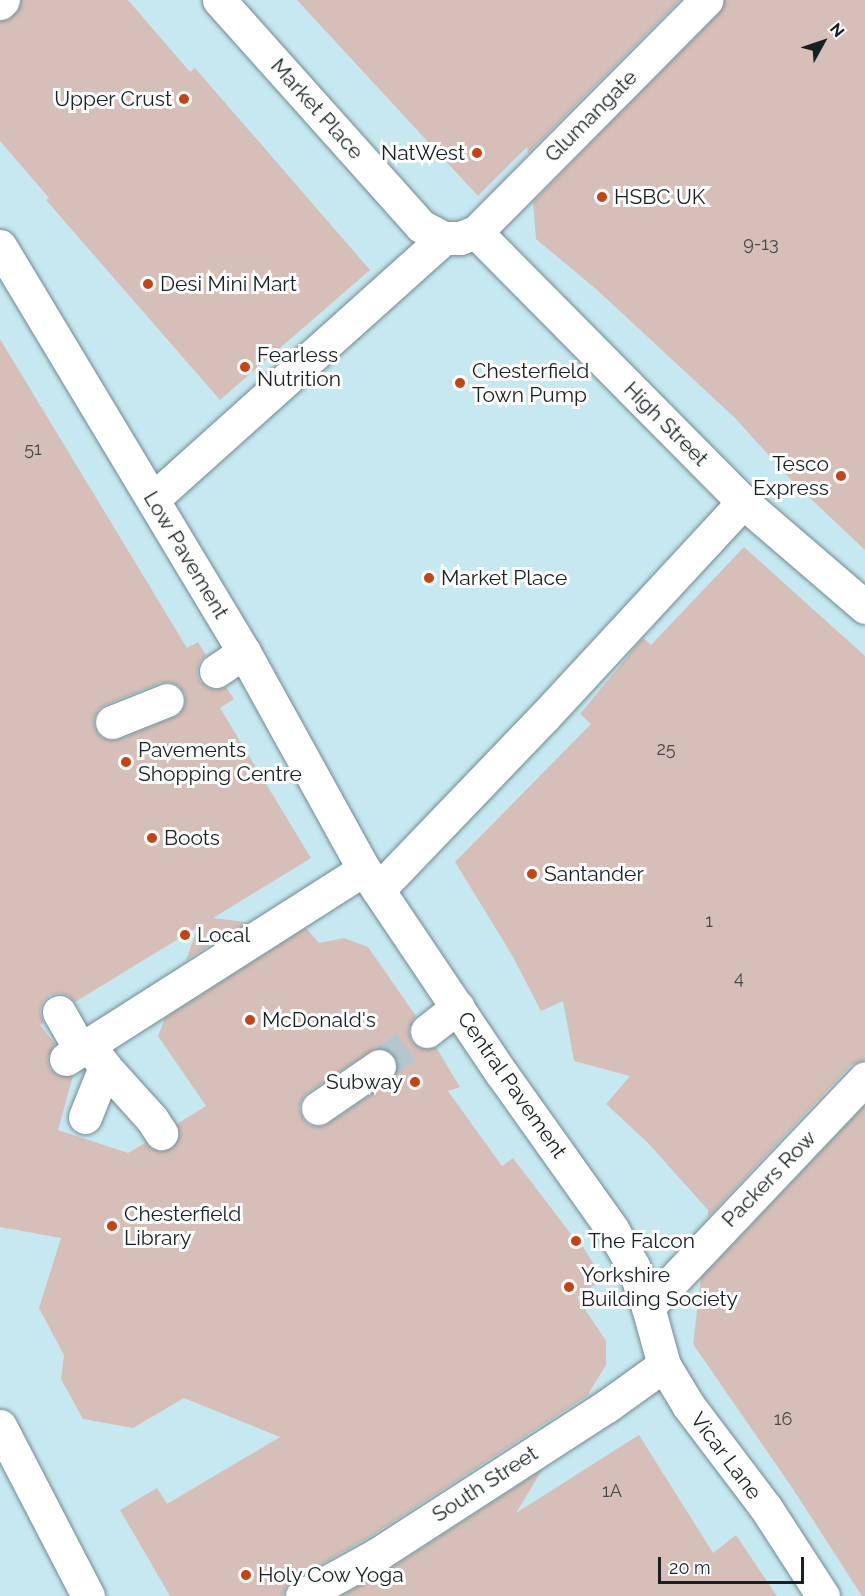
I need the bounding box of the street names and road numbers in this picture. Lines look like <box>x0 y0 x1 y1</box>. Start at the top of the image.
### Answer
street label: Market Place <box>265 54 369 164</box>
street label: Glumangate <box>540 65 642 167</box>
street label: High Street <box>619 377 713 471</box>
street label: Low Pavement <box>138 487 234 623</box>
street label: Central Pavement <box>452 1007 572 1163</box>
street label: Packers Row <box>717 1126 821 1232</box>
street label: Vicar Lane <box>685 1407 767 1505</box>
street label: South Street <box>428 1441 542 1527</box>

